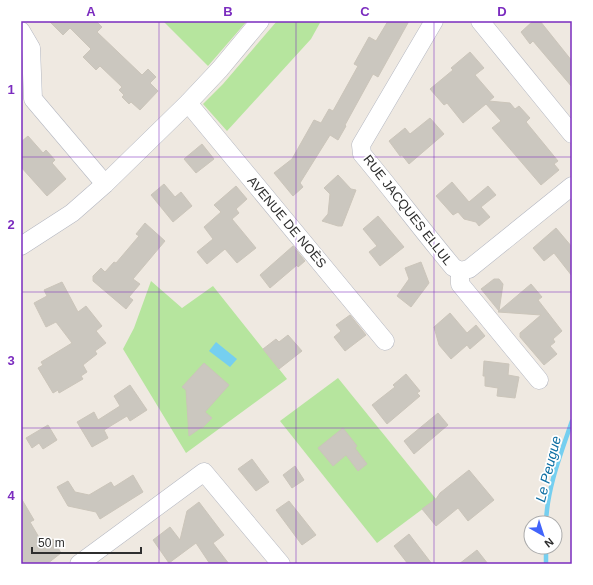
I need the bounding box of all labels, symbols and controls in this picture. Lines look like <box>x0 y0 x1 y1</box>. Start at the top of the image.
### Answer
text: A <box>86 4 96 19</box>
text: B <box>223 4 233 19</box>
text: C <box>360 4 370 19</box>
text: D <box>497 4 507 19</box>
text: 1 <box>7 82 15 97</box>
street label: RUE JACQUES ELLUL <box>360 152 456 268</box>
street label: AVENUE DE NOÈS <box>244 173 330 271</box>
text: 2 <box>7 217 15 232</box>
text: 3 <box>7 353 15 368</box>
water label: Le Peugue <box>532 434 564 504</box>
text: 4 <box>7 488 15 503</box>
north arrow <box>523 515 563 555</box>
scale bar <box>32 529 141 555</box>
text: 50 m <box>38 536 65 550</box>
text: N <box>542 536 556 550</box>

